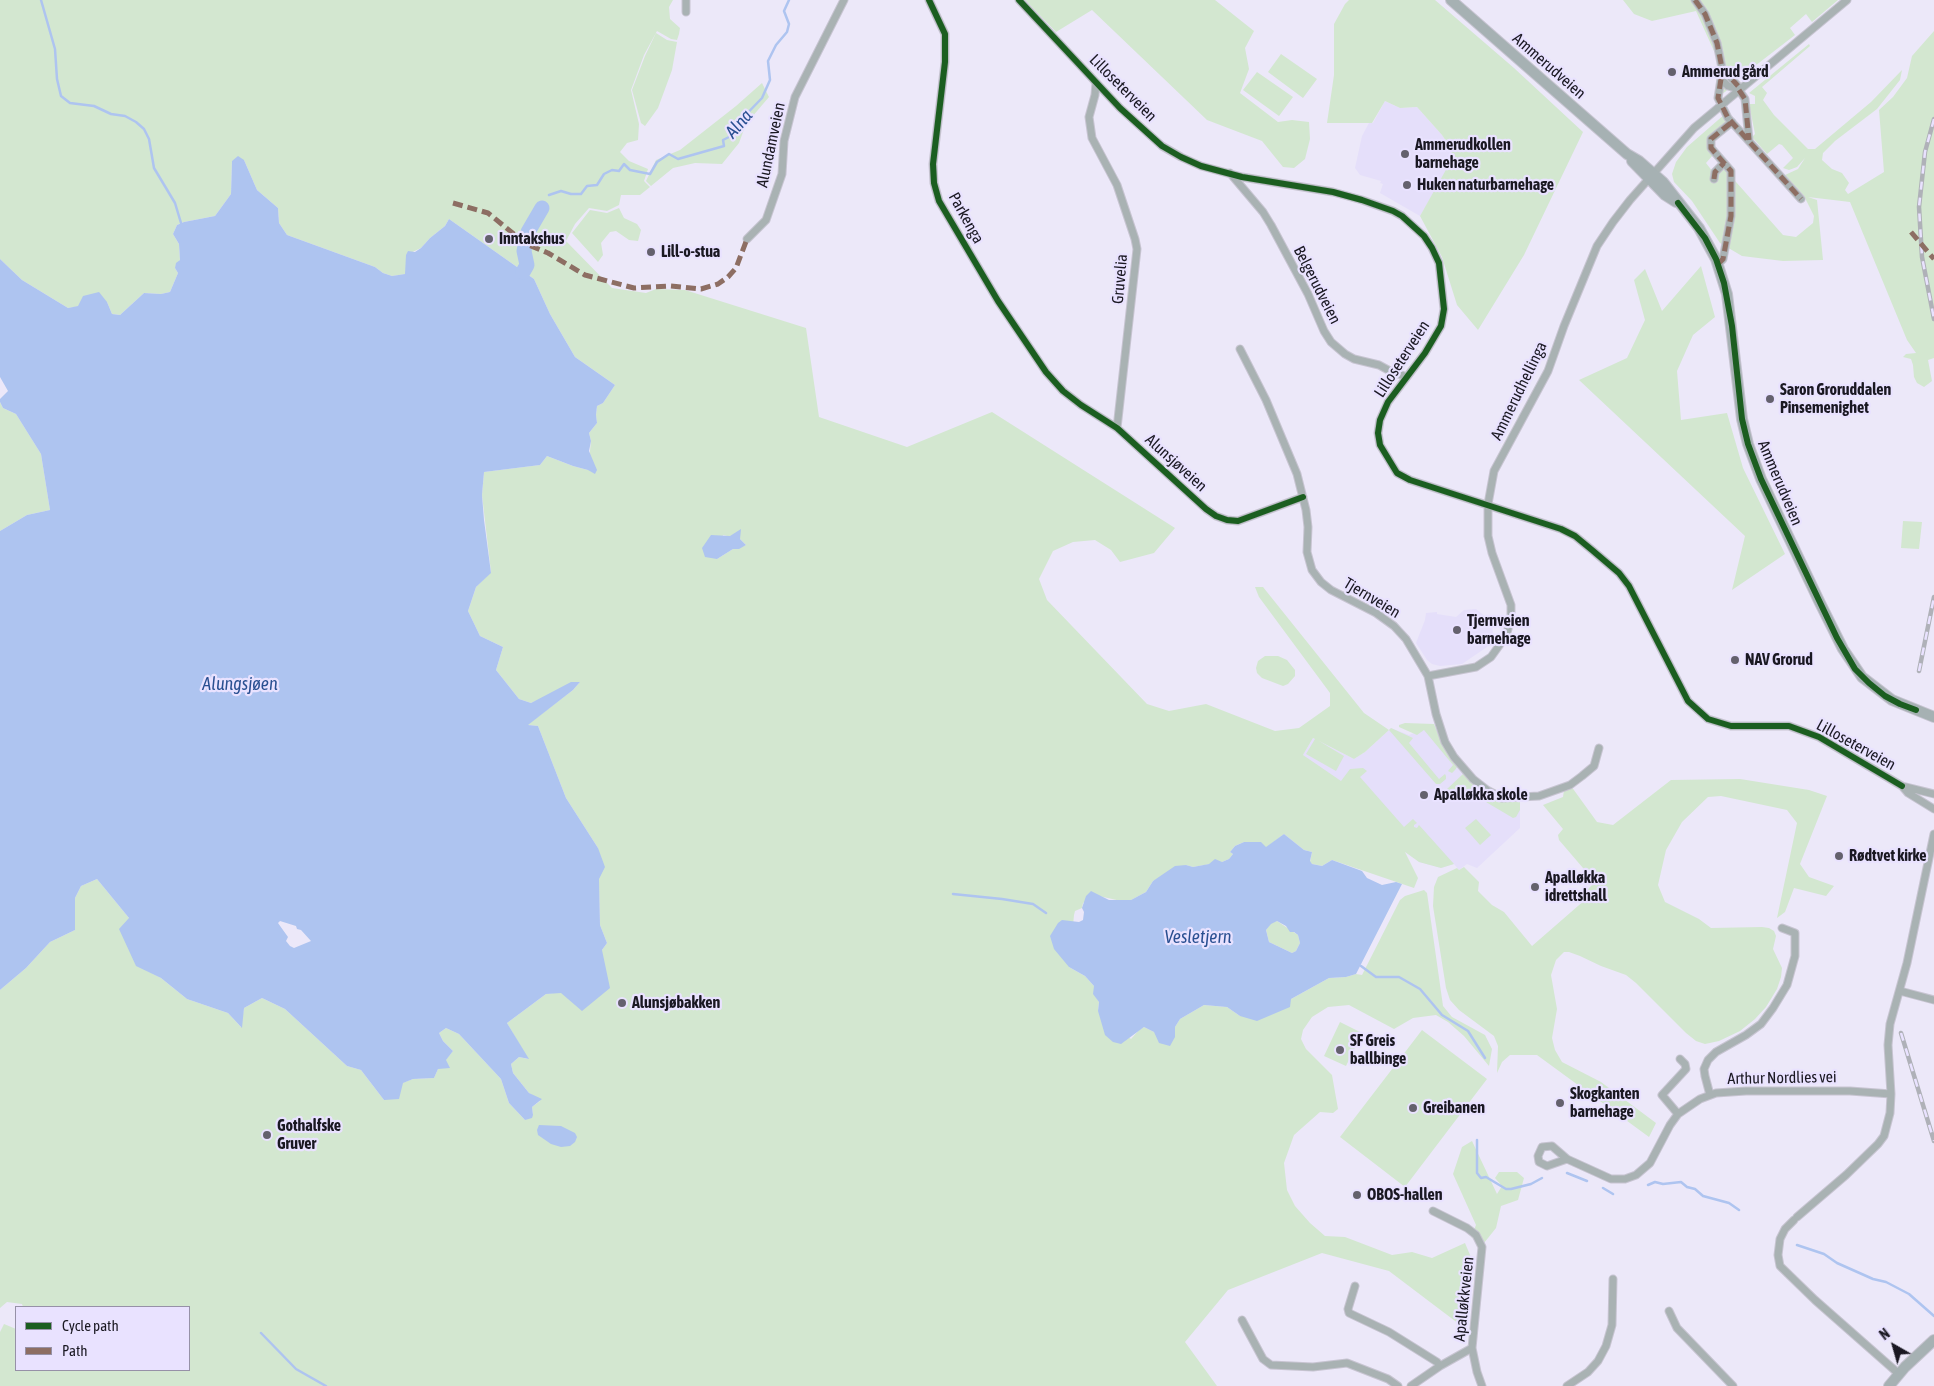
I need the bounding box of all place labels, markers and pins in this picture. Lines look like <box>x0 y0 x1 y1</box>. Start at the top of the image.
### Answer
place label: Ammerud gård <box>1682 62 1769 82</box>
marker: Ammerud gård <box>1666 66 1678 78</box>
place label: Ammerudkollen barnehage <box>1415 135 1511 173</box>
marker: Ammerudkollen barnehage <box>1399 148 1411 160</box>
place label: Huken naturbarnehage <box>1417 175 1554 195</box>
marker: Huken naturbarnehage <box>1401 179 1413 191</box>
place label: Inntakshus <box>499 229 564 249</box>
marker: Inntakshus <box>483 233 495 245</box>
place label: Lill-o-stua <box>661 242 720 262</box>
marker: Lill-o-stua <box>645 246 657 258</box>
place label: Saron Groruddalen Pinsemenighet <box>1780 380 1891 418</box>
marker: Saron Groruddalen Pinsemenighet <box>1764 393 1776 405</box>
place label: Tjernveien barnehage <box>1467 611 1531 649</box>
marker: Tjernveien barnehage <box>1451 624 1463 636</box>
place label: NAV Grorud <box>1745 650 1813 670</box>
marker: NAV Grorud <box>1729 654 1741 666</box>
place label: Apalløkka skole <box>1434 785 1528 805</box>
marker: Apalløkka skole <box>1418 789 1430 801</box>
place label: Rødtvet kirke <box>1849 846 1927 866</box>
marker: Rødtvet kirke <box>1833 850 1845 862</box>
place label: Apalløkka idrettshall <box>1545 868 1607 906</box>
marker: Apalløkka idrettshall <box>1529 881 1541 893</box>
place label: Alunsjøbakken <box>632 993 720 1013</box>
marker: Alunsjøbakken <box>616 997 628 1009</box>
place label: SF Greis ballbinge <box>1350 1031 1406 1069</box>
marker: SF Greis ballbinge <box>1334 1044 1346 1056</box>
place label: Skogkanten barnehage <box>1570 1084 1640 1122</box>
marker: Skogkanten barnehage <box>1554 1097 1566 1109</box>
place label: Greibanen <box>1423 1098 1485 1118</box>
marker: Greibanen <box>1407 1102 1419 1114</box>
place label: Gothalfske Gruver <box>277 1116 341 1154</box>
marker: Gothalfske Gruver <box>261 1129 273 1141</box>
place label: OBOS-hallen <box>1367 1185 1443 1205</box>
marker: OBOS-hallen <box>1351 1189 1363 1201</box>

